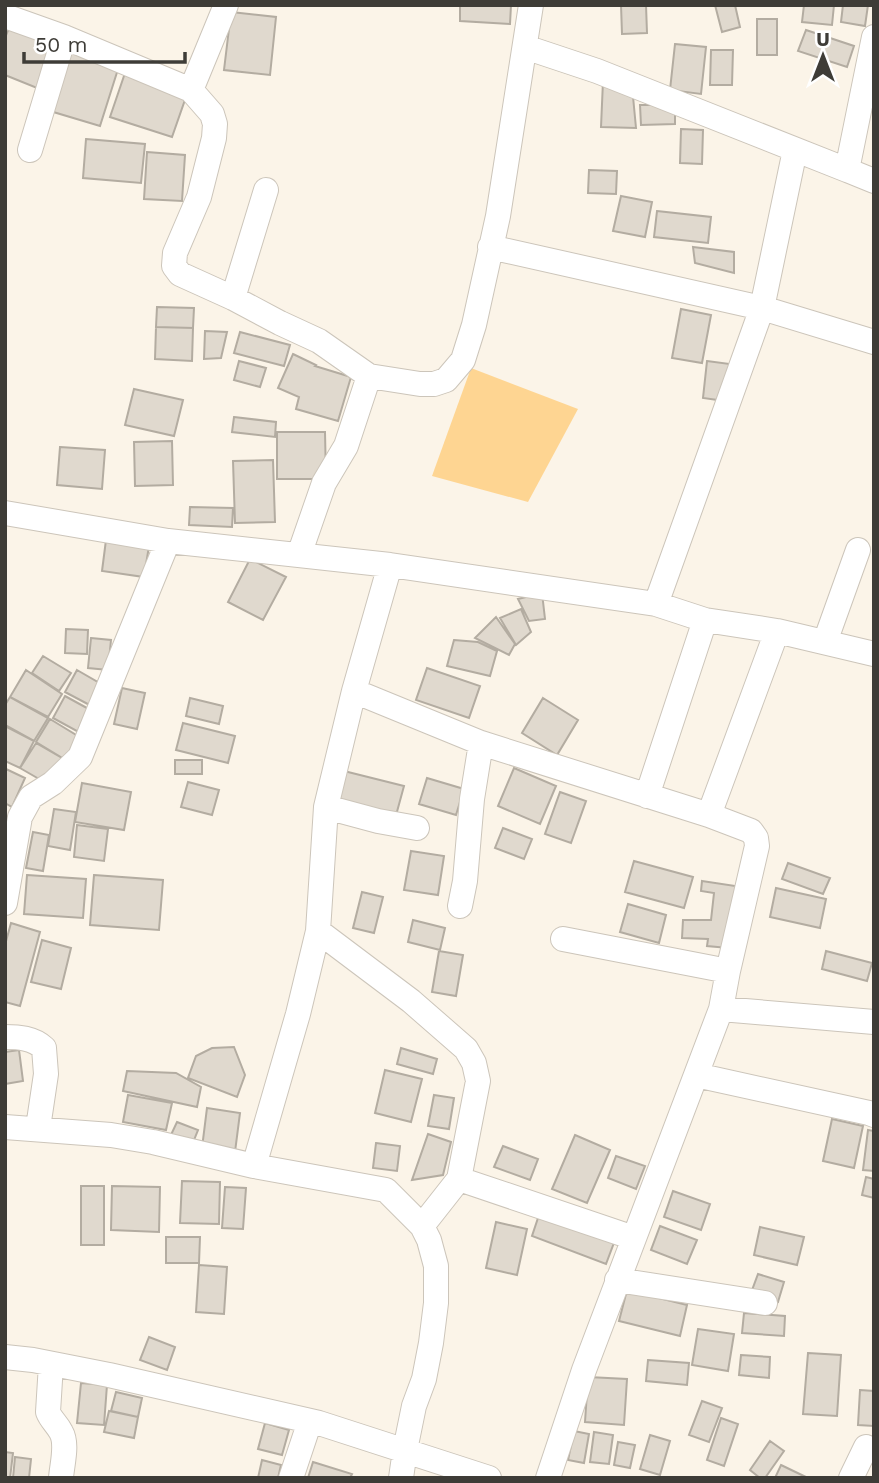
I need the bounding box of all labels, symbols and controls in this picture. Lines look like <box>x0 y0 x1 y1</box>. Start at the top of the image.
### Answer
scale bar <box>24 21 186 65</box>
north arrow <box>788 21 858 91</box>
text: U <box>816 28 830 51</box>
text: 50 m <box>35 32 87 57</box>

